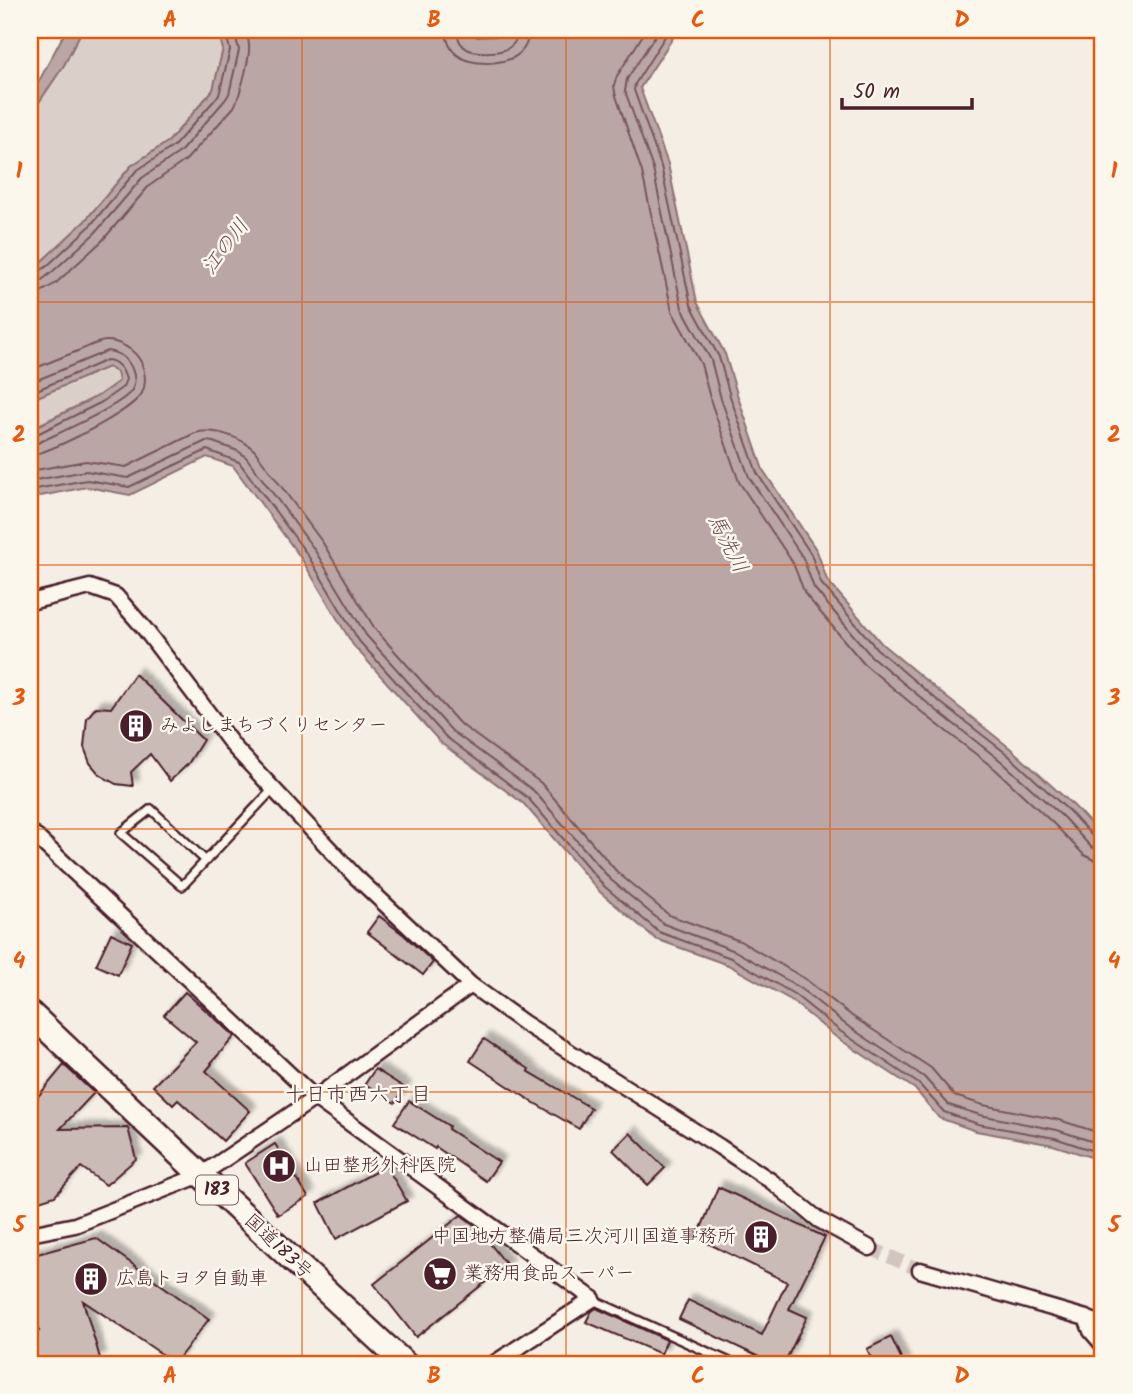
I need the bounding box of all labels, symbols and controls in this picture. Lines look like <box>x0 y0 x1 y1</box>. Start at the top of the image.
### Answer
text: A <box>163 3 177 39</box>
text: B <box>427 3 441 39</box>
text: C <box>691 3 705 39</box>
text: D <box>954 3 970 39</box>
scale bar <box>842 66 972 110</box>
text: 50 m <box>853 76 900 109</box>
text: 1 <box>16 154 23 190</box>
text: 1 <box>1111 154 1118 190</box>
water label: 江の川 <box>194 212 258 282</box>
text: 2 <box>12 418 26 454</box>
text: 2 <box>1107 418 1121 454</box>
water label: 馬洗川 <box>698 508 756 580</box>
text: 3 <box>12 681 26 717</box>
text: 3 <box>1107 681 1121 717</box>
building icon: みよしまちづくりセンター <box>117 707 155 745</box>
place label: みよしまちづくりセンター <box>160 711 387 741</box>
text: 4 <box>13 944 26 980</box>
text: 4 <box>1108 944 1121 980</box>
district label: 十日市西六丁目 <box>285 1079 432 1112</box>
hospital icon: 山田整形外科医院 <box>260 1147 298 1185</box>
place label: 山田整形外科医院 <box>304 1151 456 1181</box>
road number: 183 <box>196 1176 238 1204</box>
street label: 国道183号 <box>237 1207 319 1287</box>
text: 5 <box>12 1208 27 1244</box>
text: 5 <box>1107 1208 1122 1244</box>
building icon: 中国地方整備局三次河川国道事務所 <box>742 1218 780 1256</box>
place label: 中国地方整備局三次河川国道事務所 <box>432 1222 736 1252</box>
supermarket icon: 業務用食品スーパー <box>421 1255 459 1293</box>
place label: 業務用食品スーパー <box>464 1259 634 1289</box>
building icon: 広島トヨタ自動車 <box>72 1260 110 1298</box>
place label: 広島トヨタ自動車 <box>116 1264 268 1294</box>
text: A <box>163 1359 177 1394</box>
text: B <box>427 1359 441 1394</box>
text: C <box>691 1359 705 1394</box>
text: D <box>954 1359 970 1394</box>

